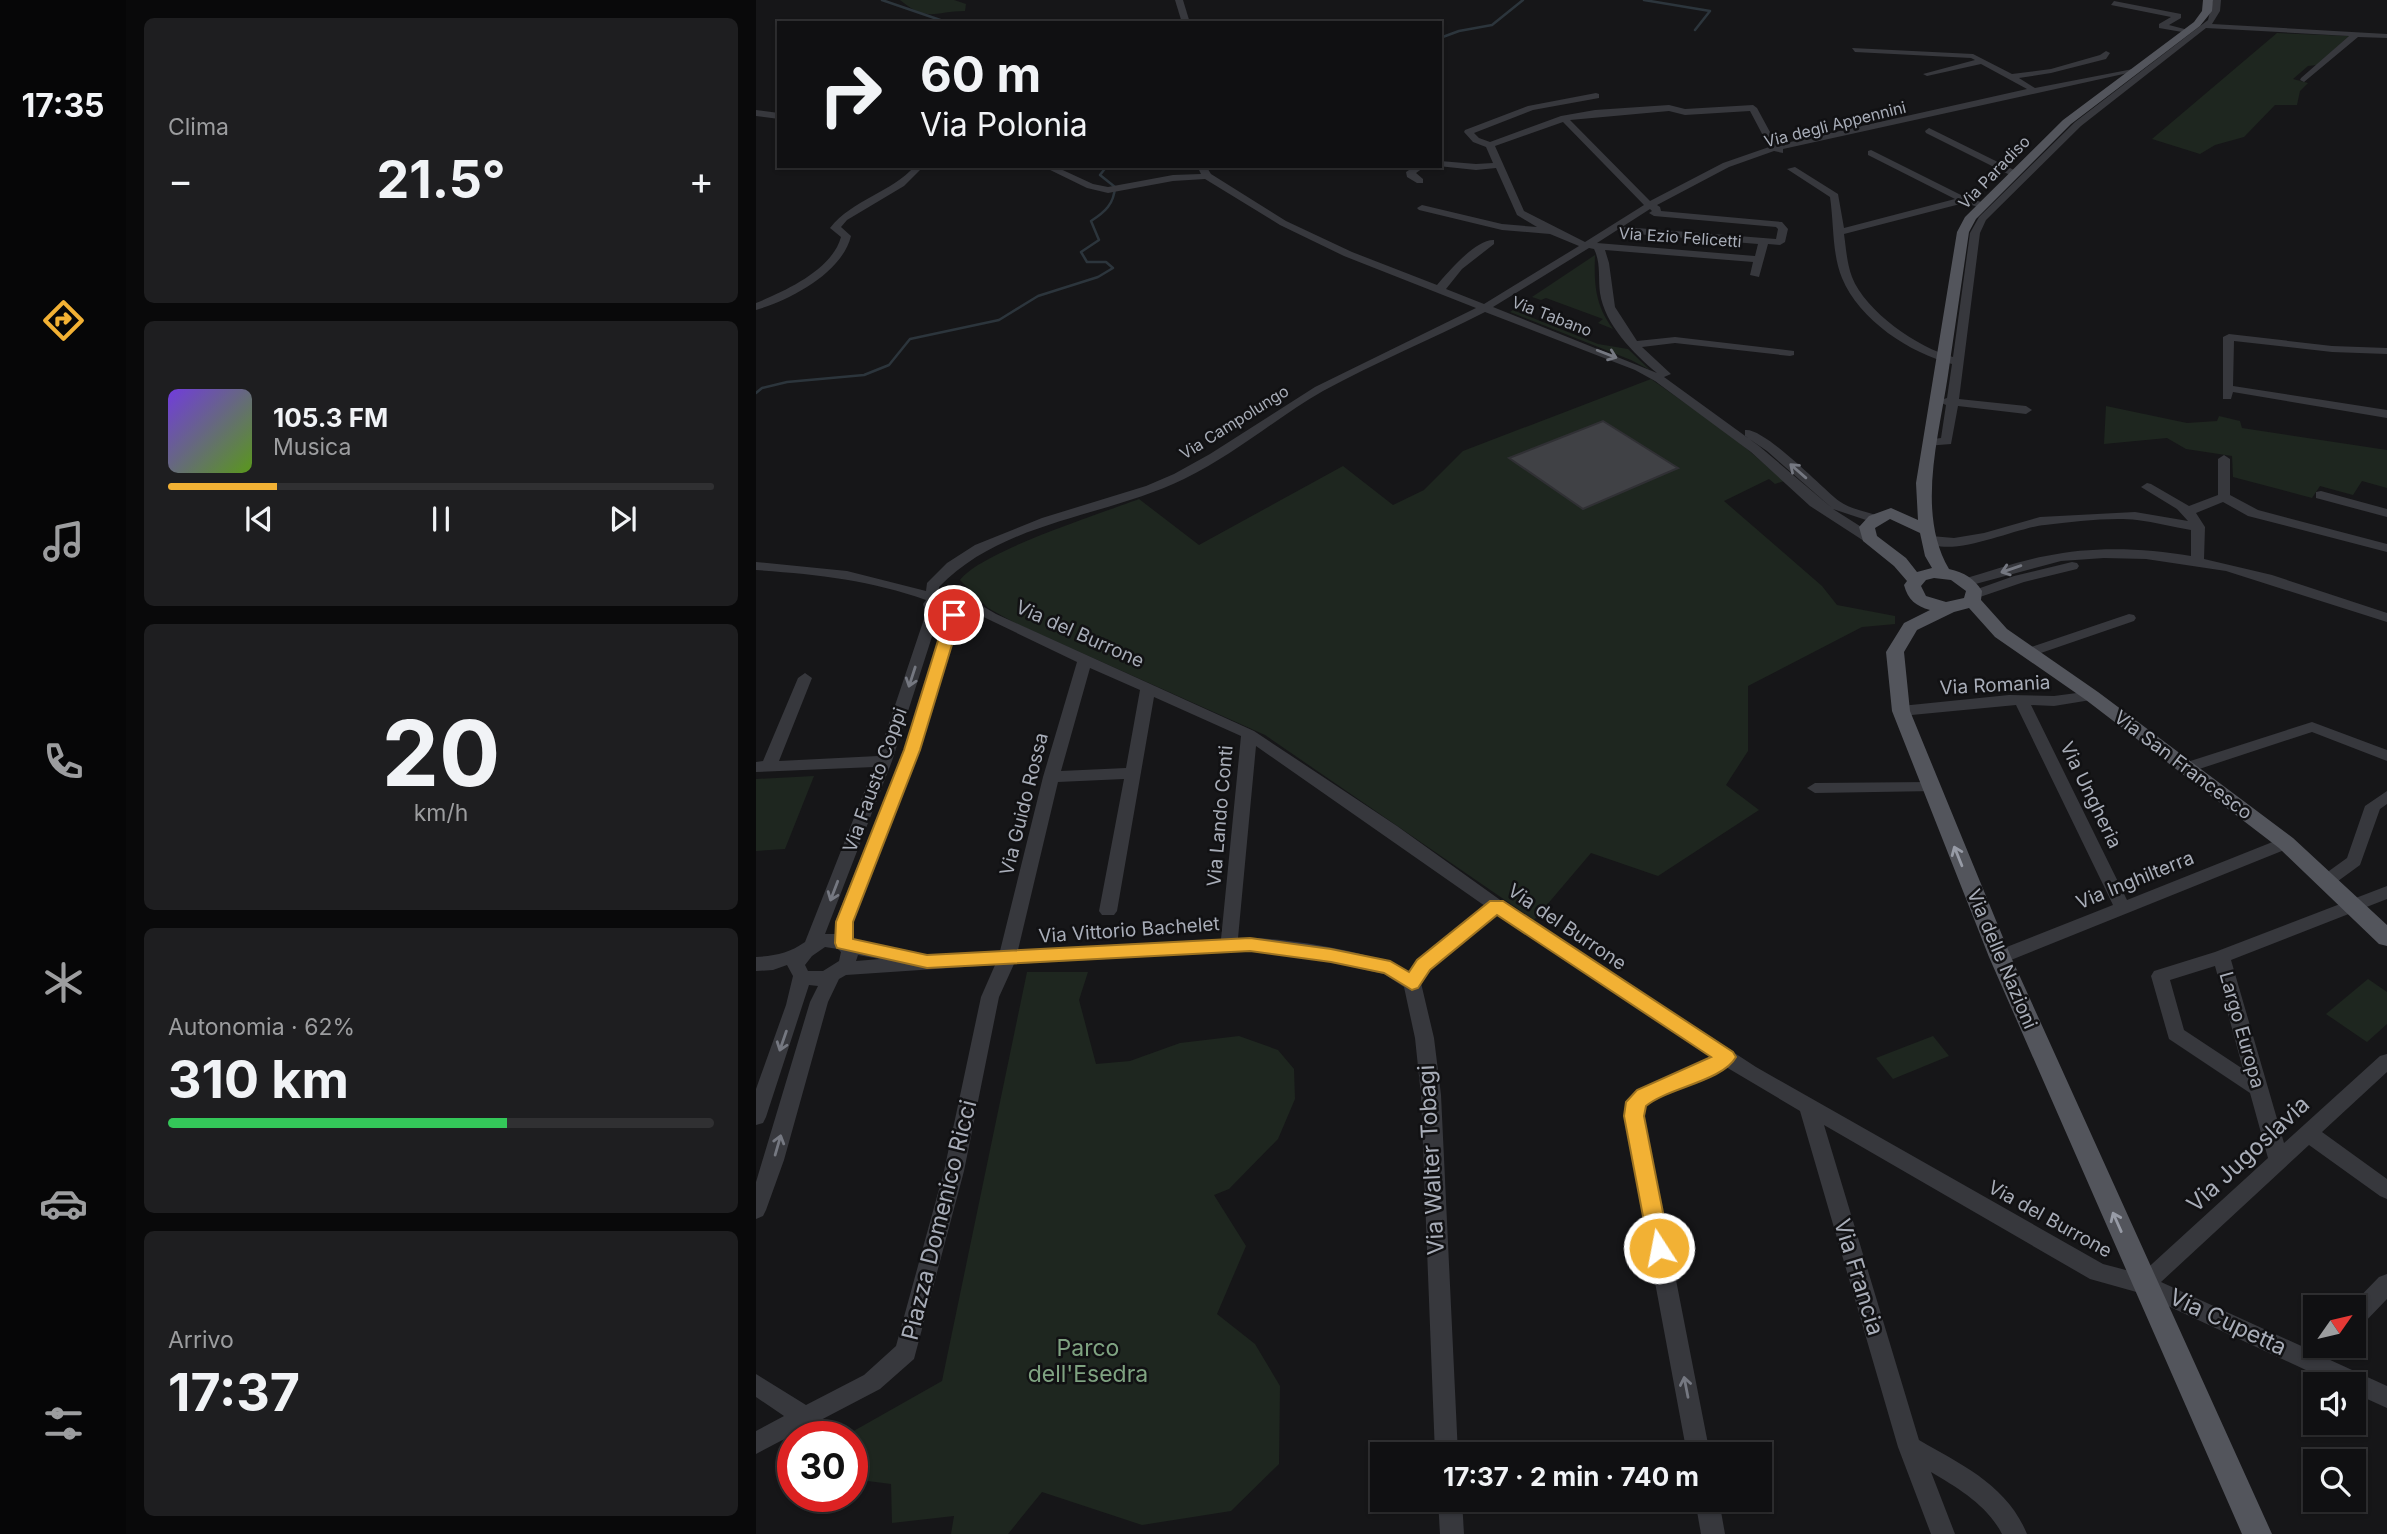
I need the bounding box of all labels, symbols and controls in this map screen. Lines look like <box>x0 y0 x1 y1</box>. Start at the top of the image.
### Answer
text: 60 m <box>920 45 1041 104</box>
icon: right <box>805 49 896 140</box>
text: 17:35 <box>21 86 105 125</box>
street label: Via degli Appennini <box>1762 97 1908 151</box>
text: Via Polonia <box>920 105 1088 144</box>
text: Clima <box>168 113 229 141</box>
street label: Via Paradiso <box>1954 131 2034 213</box>
text: 21.5° <box>376 148 506 211</box>
text: − <box>168 157 193 203</box>
text: + <box>689 157 714 203</box>
street label: Via Ezio Felicetti <box>1618 223 1742 251</box>
street label: Via Tabano <box>1509 292 1595 340</box>
icon: directions <box>39 296 88 345</box>
one-way arrow <box>1595 349 1617 362</box>
street label: Via Campolungo <box>1176 380 1292 464</box>
text: 105.3 FM <box>273 402 388 433</box>
text: Musica <box>273 433 351 461</box>
one-way arrow <box>1790 463 1807 480</box>
icon: previous <box>240 500 278 538</box>
icon: pause <box>422 500 460 538</box>
icon: next <box>604 500 642 538</box>
icon: music <box>39 517 88 566</box>
one-way arrow <box>2001 564 2023 576</box>
pin <box>924 585 984 645</box>
street label: Via del Burrone <box>1012 595 1148 673</box>
icon: arrive <box>935 596 973 634</box>
one-way arrow <box>905 666 918 688</box>
street label: Via Romania <box>1939 671 2051 699</box>
text: 20 <box>382 698 500 808</box>
street label: Via Fausto Coppi <box>838 704 912 856</box>
street label: Via San Francesco <box>2109 706 2257 824</box>
street label: Via Guido Rossa <box>995 730 1053 878</box>
icon: phone <box>39 737 88 786</box>
street label: Via Ungheria <box>2055 738 2127 852</box>
street label: Via Lando Conti <box>1202 744 1238 888</box>
text: km/h <box>414 799 468 827</box>
one-way arrow <box>1951 845 1964 867</box>
street label: Via Inghilterra <box>2073 846 2197 914</box>
one-way arrow <box>827 879 840 901</box>
street label: Via del Burrone <box>1503 879 1631 975</box>
street label: Via delle Nazioni <box>1962 886 2042 1032</box>
street label: Via Vittorio Bachelet <box>1038 912 1220 948</box>
icon: climate <box>39 958 88 1007</box>
street label: Largo Europa <box>2214 969 2270 1091</box>
text: Autonomia · 62% <box>168 1013 355 1041</box>
one-way arrow <box>775 1030 788 1052</box>
text: 310 km <box>168 1048 349 1111</box>
street label: Via Walter Tobagi <box>1412 1064 1450 1256</box>
street label: Via Jugoslavia <box>2181 1090 2315 1218</box>
street label: Piazza Domenico Ricci <box>896 1097 982 1343</box>
one-way arrow <box>773 1134 786 1156</box>
street label: Via del Burrone <box>1984 1175 2116 1263</box>
icon: car <box>39 1179 88 1228</box>
position arrow <box>1622 1211 1696 1285</box>
one-way arrow <box>2110 1212 2123 1233</box>
street label: Via Francia <box>1828 1215 1890 1339</box>
street label: Via Cupetta <box>2165 1283 2291 1361</box>
north arrow <box>2303 1295 2366 1358</box>
map controls <box>2303 1295 2366 1512</box>
text: Arrivo <box>168 1326 234 1354</box>
park label: Parco dell'Esedra <box>1028 1334 1148 1388</box>
text: 17:37 <box>168 1361 300 1424</box>
button: sound <box>2303 1372 2366 1435</box>
one-way arrow <box>1678 1376 1692 1399</box>
icon: filters <box>39 1399 88 1448</box>
speed limit sign: 30 <box>777 1421 868 1512</box>
button: search <box>2303 1449 2366 1512</box>
text: 17:37 · 2 min · 740 m <box>1443 1461 1699 1492</box>

